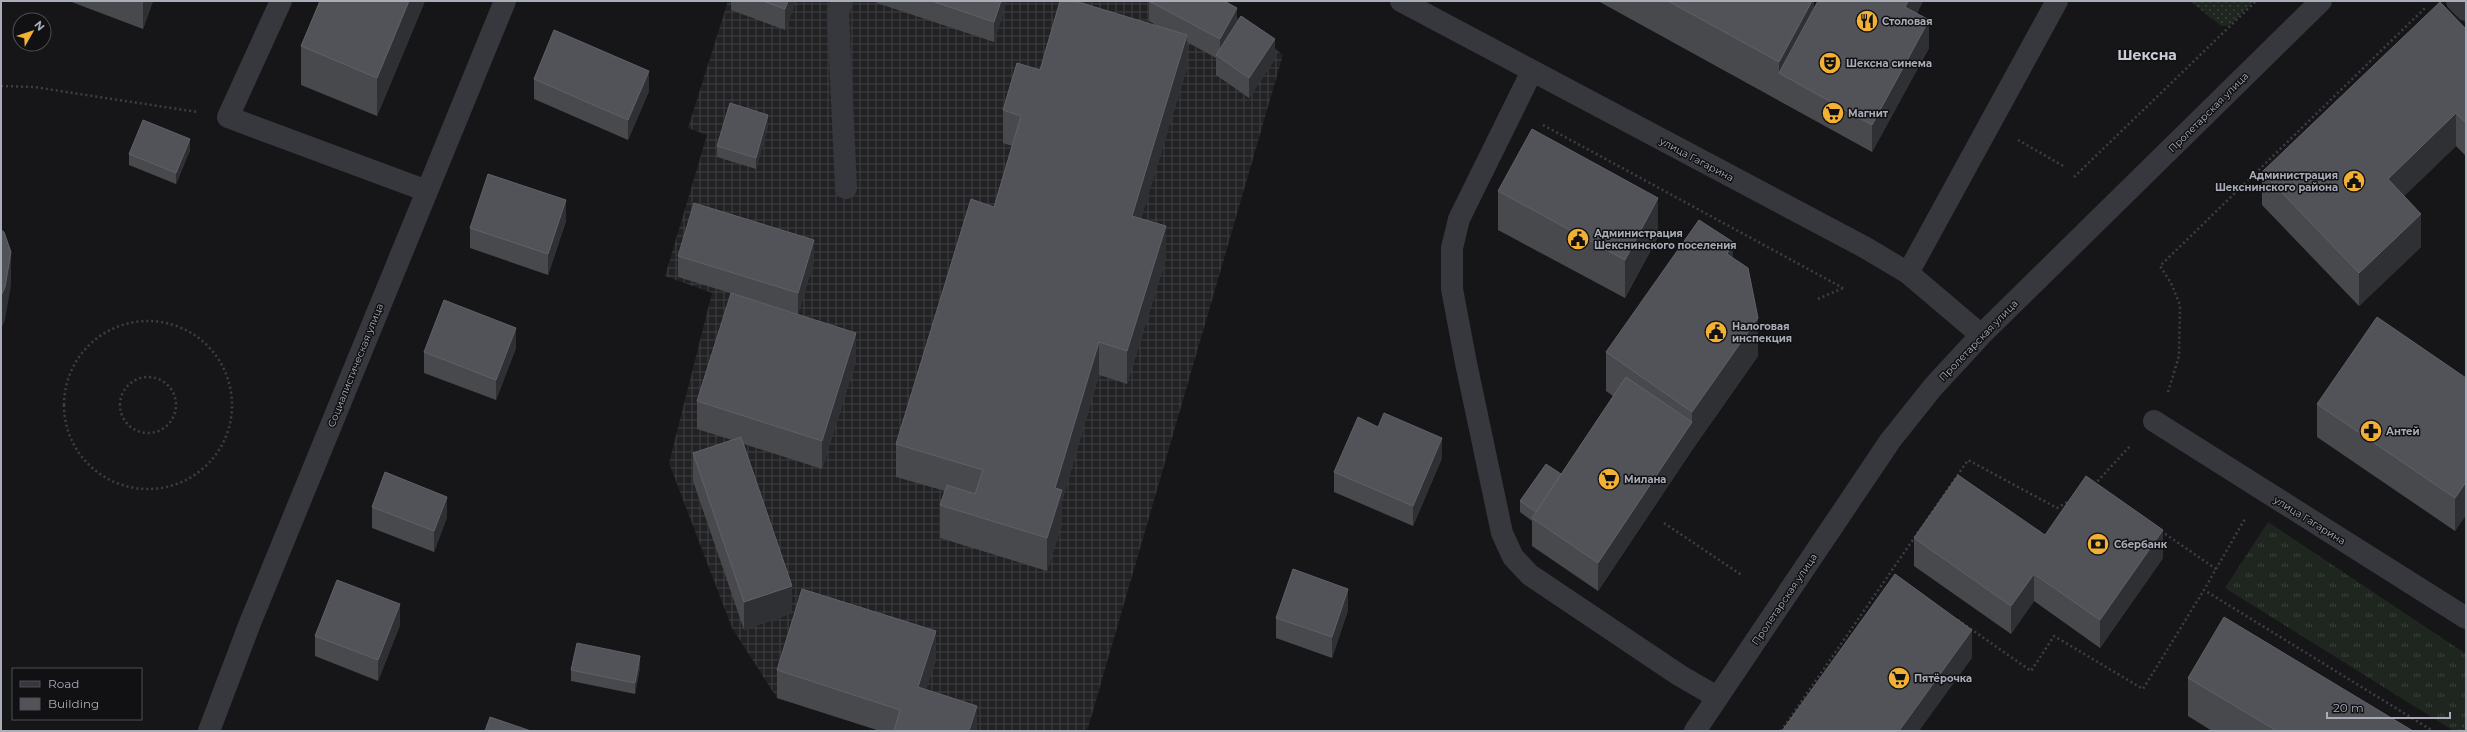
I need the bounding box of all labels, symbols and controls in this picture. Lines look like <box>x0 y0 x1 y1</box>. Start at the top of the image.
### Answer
restaurant icon: Столовая <box>1854 8 1880 34</box>
north arrow <box>12 12 52 52</box>
place label: Столовая <box>1882 15 1932 28</box>
text: N <box>32 18 48 34</box>
district label: Шексна <box>2117 46 2177 64</box>
theatre icon: Шексна синема <box>1817 50 1843 76</box>
place label: Шексна синема <box>1846 57 1932 70</box>
street label: Пролетарская улица <box>2165 69 2251 155</box>
supermarket icon: Магнит <box>1820 100 1846 126</box>
place label: Магнит <box>1848 107 1889 120</box>
street label: улица Гагарина <box>1657 134 1736 184</box>
public building icon: Администрация Шекснинского района <box>2341 168 2367 194</box>
place label: Администрация Шекснинского района <box>2215 169 2338 194</box>
public building icon: Администрация Шекснинского поселения <box>1565 226 1591 252</box>
place label: Администрация Шекснинского поселения <box>1594 227 1737 252</box>
street label: Пролетарская улица <box>1936 297 2021 384</box>
street label: Социалистическая улица <box>325 301 386 429</box>
public building icon: Налоговая инспекция <box>1703 319 1729 345</box>
place label: Налоговая инспекция <box>1732 320 1792 345</box>
pharmacy icon: Антей <box>2358 418 2384 444</box>
place label: Антей <box>2386 425 2420 438</box>
supermarket icon: Милана <box>1596 466 1622 492</box>
place label: Милана <box>1624 473 1666 486</box>
street label: улица Гагарина <box>2271 493 2348 548</box>
bank icon: Сбербанк <box>2085 531 2111 557</box>
place label: Сбербанк <box>2114 538 2168 551</box>
street label: Пролетарская улица <box>1749 551 1820 648</box>
supermarket icon: Пятёрочка <box>1886 665 1912 691</box>
legend <box>12 668 142 720</box>
place label: Пятёрочка <box>1914 672 1972 685</box>
text: Road <box>48 676 79 691</box>
scale bar <box>2327 694 2450 720</box>
text: Building <box>48 696 99 711</box>
text: 20 m <box>2333 700 2364 715</box>

